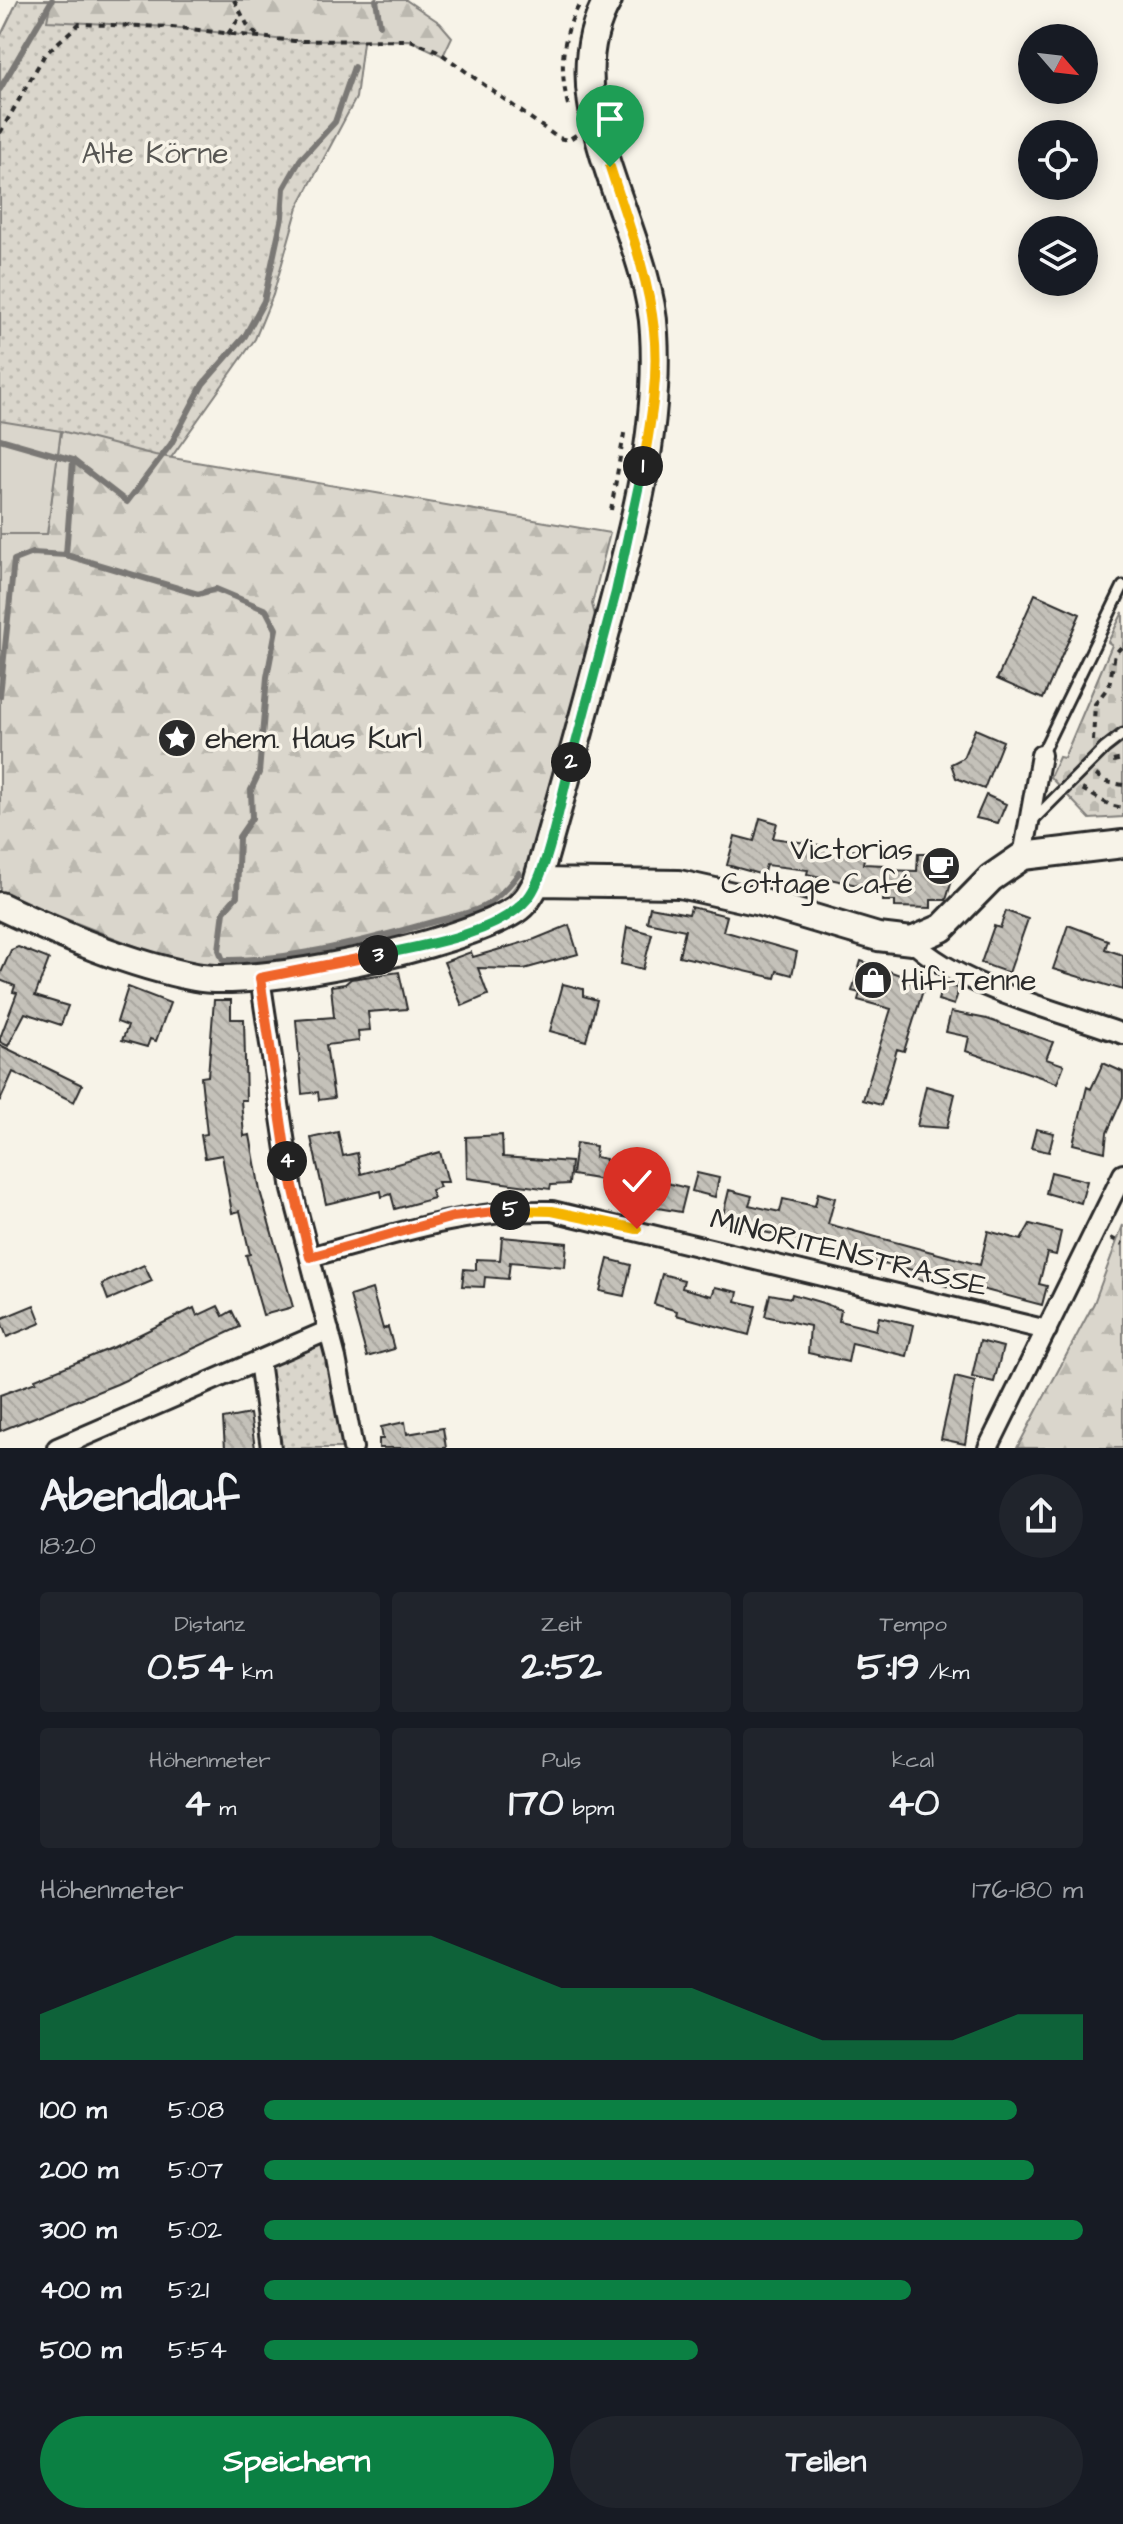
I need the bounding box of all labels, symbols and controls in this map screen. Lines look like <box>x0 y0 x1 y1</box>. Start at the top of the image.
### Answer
north arrow <box>1018 24 1098 104</box>
map controls <box>1018 24 1098 296</box>
pin <box>576 85 644 167</box>
icon: arrive <box>588 97 632 141</box>
button: locate <box>1018 120 1098 200</box>
park label: Alte Körne <box>81 133 229 175</box>
button: layers <box>1018 216 1098 296</box>
pin: 1 <box>623 446 663 486</box>
text: 1 <box>642 450 644 481</box>
place icon: ehem. Haus Kurl <box>156 717 198 759</box>
place label: ehem. Haus Kurl <box>205 718 422 760</box>
pin: 2 <box>551 742 591 782</box>
text: 2 <box>565 746 577 777</box>
place label: Victorias Cottage Café <box>721 829 913 906</box>
cafe icon: Victorias Cottage Café <box>920 845 962 887</box>
pin: 3 <box>358 935 398 975</box>
text: 3 <box>372 939 384 970</box>
shop icon: Hifi-Tenne <box>852 959 894 1001</box>
place label: Hifi-Tenne <box>901 960 1037 1002</box>
pin: 4 <box>267 1141 307 1181</box>
text: 4 <box>280 1145 294 1176</box>
pin <box>603 1147 671 1229</box>
icon: check <box>615 1159 659 1203</box>
pin: 5 <box>490 1190 530 1230</box>
text: 5 <box>502 1194 518 1225</box>
street label: MINORITENSTRASSE <box>706 1198 992 1308</box>
text: Abendlauf <box>40 1467 239 1528</box>
button: share <box>999 1474 1083 1558</box>
text: 18:20 <box>40 1528 96 1564</box>
text: Distanz <box>175 1609 245 1640</box>
text: Zeit <box>541 1609 582 1640</box>
text: Tempo <box>879 1609 947 1640</box>
text: 0.54 <box>147 1640 233 1695</box>
text: 2:52 <box>521 1640 602 1695</box>
text: 5:19 <box>857 1640 920 1695</box>
text: km <box>233 1657 273 1688</box>
text: /km <box>920 1657 969 1688</box>
text: Höhenmeter <box>149 1745 271 1776</box>
text: Puls <box>542 1745 581 1776</box>
text: kcal <box>892 1745 934 1776</box>
text: 4 <box>183 1776 210 1831</box>
text: 170 <box>509 1776 564 1831</box>
text: 40 <box>887 1776 939 1831</box>
text: m <box>210 1793 236 1824</box>
text: bpm <box>564 1793 614 1824</box>
text: Höhenmeter <box>40 1872 184 1908</box>
text: 176–180 m <box>972 1872 1083 1908</box>
text: 100 m <box>40 2092 107 2128</box>
text: 5:08 <box>168 2092 224 2128</box>
text: 200 m <box>40 2152 118 2188</box>
text: 5:07 <box>168 2152 223 2188</box>
text: 300 m <box>40 2212 117 2248</box>
text: 5:02 <box>168 2212 222 2248</box>
text: 400 m <box>40 2272 121 2308</box>
text: 5:21 <box>168 2272 209 2308</box>
text: 500 m <box>40 2332 122 2368</box>
text: 5:54 <box>168 2332 227 2368</box>
button: Speichern <box>40 2416 554 2508</box>
button: Teilen <box>570 2416 1083 2508</box>

